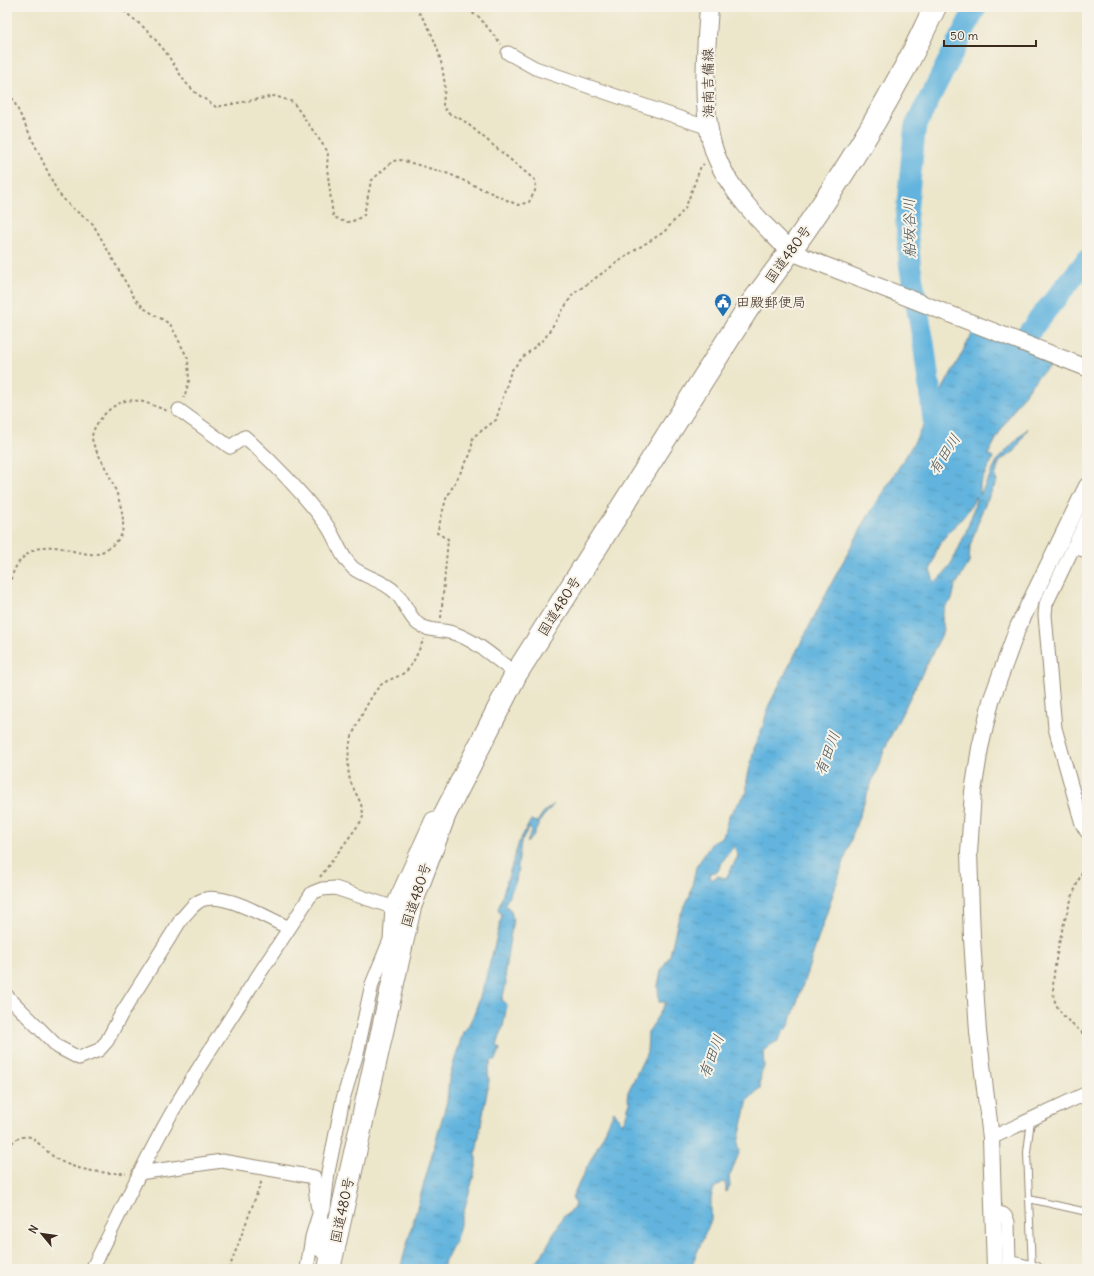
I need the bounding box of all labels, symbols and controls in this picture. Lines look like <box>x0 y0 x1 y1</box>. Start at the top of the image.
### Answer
scale bar <box>944 22 1036 48</box>
text: 50 m <box>950 28 979 43</box>
street label: 海南吉備線 <box>698 48 718 118</box>
water label: 船坂谷川 <box>899 198 919 258</box>
street label: 国道480号 <box>761 221 815 287</box>
public building icon: 田殿郵便局 <box>713 292 733 317</box>
place label: 田殿郵便局 <box>736 293 806 311</box>
water label: 有田川 <box>924 430 964 478</box>
street label: 国道480号 <box>534 573 584 639</box>
water label: 有田川 <box>810 729 844 777</box>
street label: 国道480号 <box>397 860 435 930</box>
water label: 有田川 <box>694 1032 728 1080</box>
street label: 国道480号 <box>326 1175 358 1245</box>
north arrow <box>22 1214 62 1254</box>
text: N <box>25 1222 41 1236</box>

